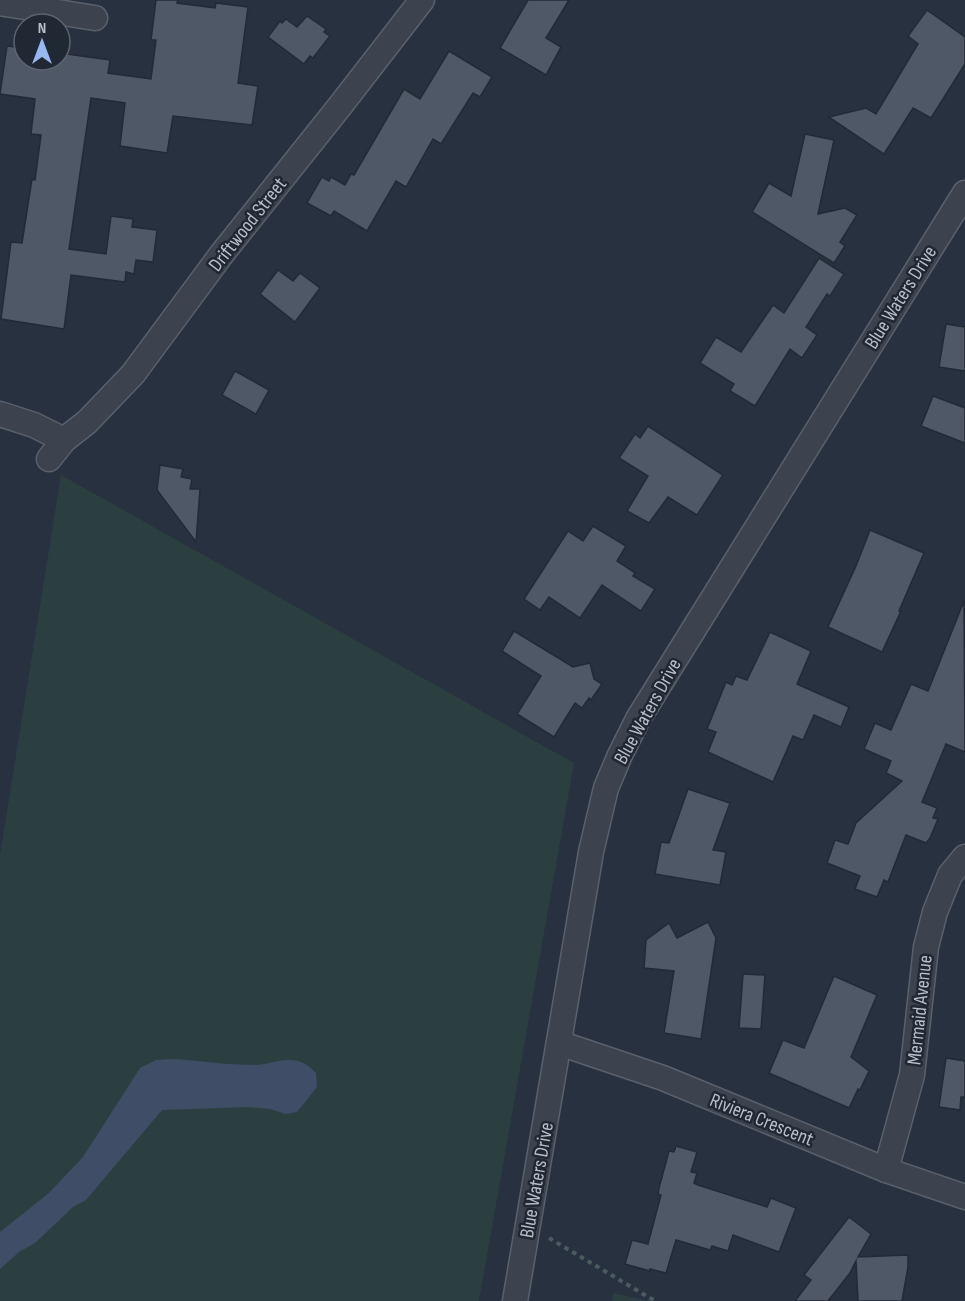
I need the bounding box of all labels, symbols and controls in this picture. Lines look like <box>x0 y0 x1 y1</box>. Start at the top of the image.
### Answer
north arrow <box>12 12 72 72</box>
text: N <box>38 19 46 38</box>
street label: Driftwood Street <box>204 173 292 276</box>
street label: Blue Waters Drive <box>860 242 942 354</box>
street label: Blue Waters Drive <box>609 654 687 769</box>
street label: Mermaid Avenue <box>902 954 938 1066</box>
street label: Riviera Crescent <box>706 1088 817 1152</box>
street label: Blue Waters Drive <box>515 1120 559 1240</box>

